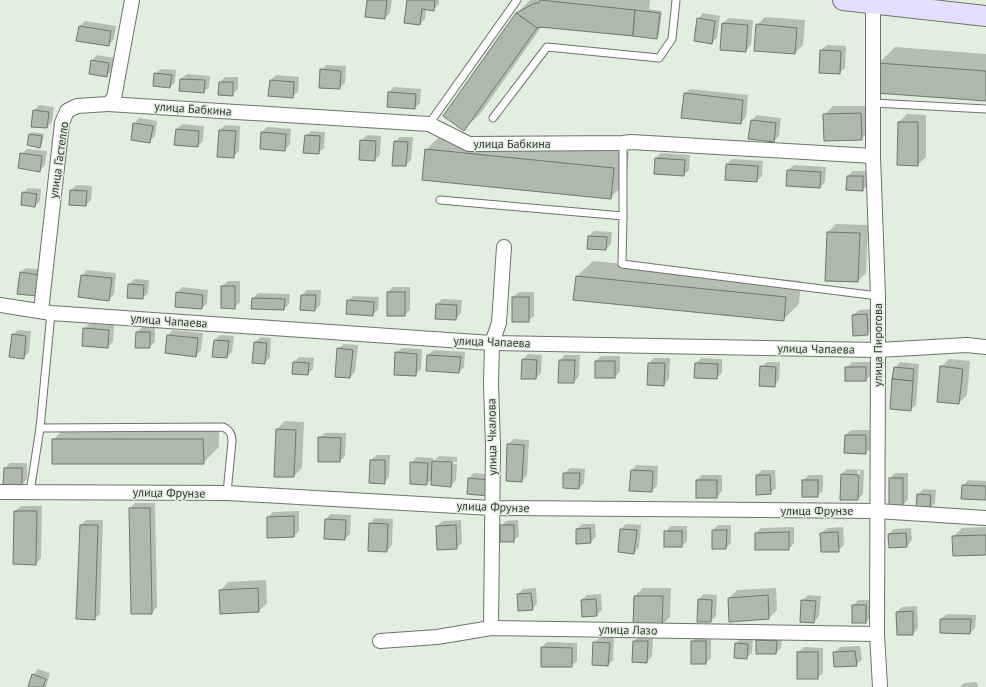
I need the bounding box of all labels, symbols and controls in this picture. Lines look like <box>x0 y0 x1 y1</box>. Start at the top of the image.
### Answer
street label: улица Бабкина <box>154 98 232 119</box>
street label: улица Гастелло <box>46 120 71 200</box>
street label: улица Бабкина <box>473 136 551 151</box>
street label: улица Пирогова <box>870 303 885 387</box>
street label: улица Чапаева <box>130 310 208 331</box>
street label: улица Чапаева <box>453 333 531 350</box>
street label: улица Чапаева <box>777 340 855 357</box>
street label: улица Чкалова <box>483 398 500 476</box>
street label: улица Фрунзе <box>132 484 206 501</box>
street label: улица Фрунзе <box>456 498 530 515</box>
street label: улица Фрунзе <box>781 503 853 518</box>
street label: улица Лазо <box>598 621 658 638</box>

